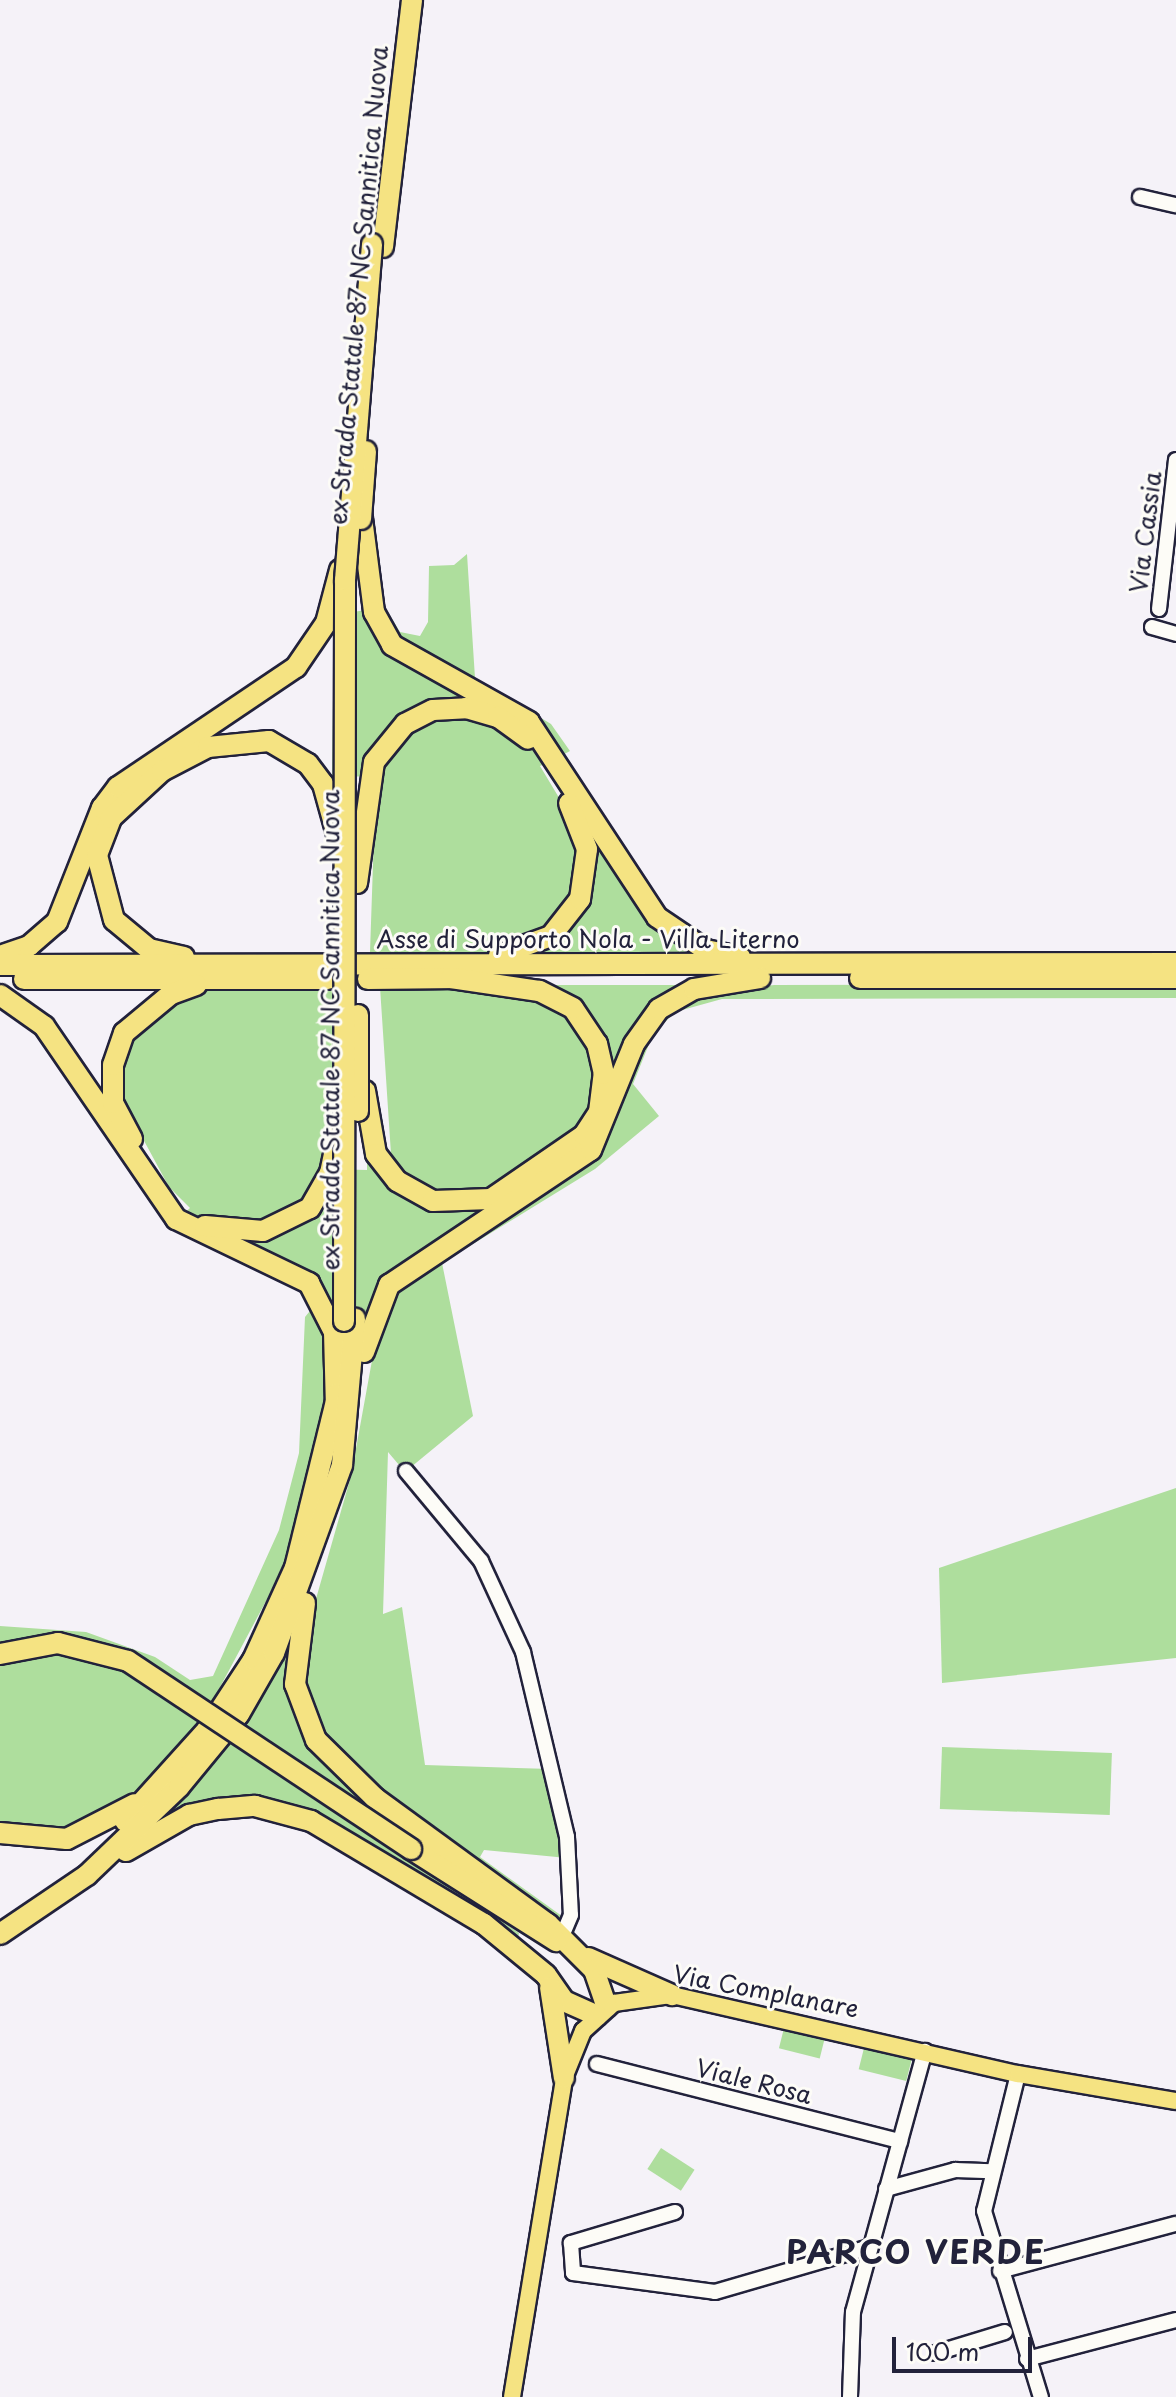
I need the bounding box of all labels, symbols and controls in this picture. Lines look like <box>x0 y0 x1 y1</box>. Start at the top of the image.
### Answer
street label: ex Strada Statale 87 NC Sannitica Nuova <box>323 42 393 528</box>
street label: Via Cassia <box>1123 469 1167 595</box>
street label: ex Strada Statale 87 NC Sannitica Nuova <box>316 787 344 1273</box>
street label: Asse di Supporto Nola - Villa Literno <box>376 925 800 953</box>
street label: Via Complanare <box>671 1959 861 2023</box>
street label: Viale Rosa <box>692 2052 816 2110</box>
district label: PARCO VERDE <box>786 2232 1046 2270</box>
scale bar <box>896 2321 1036 2371</box>
text: 100 m <box>906 2333 979 2369</box>

